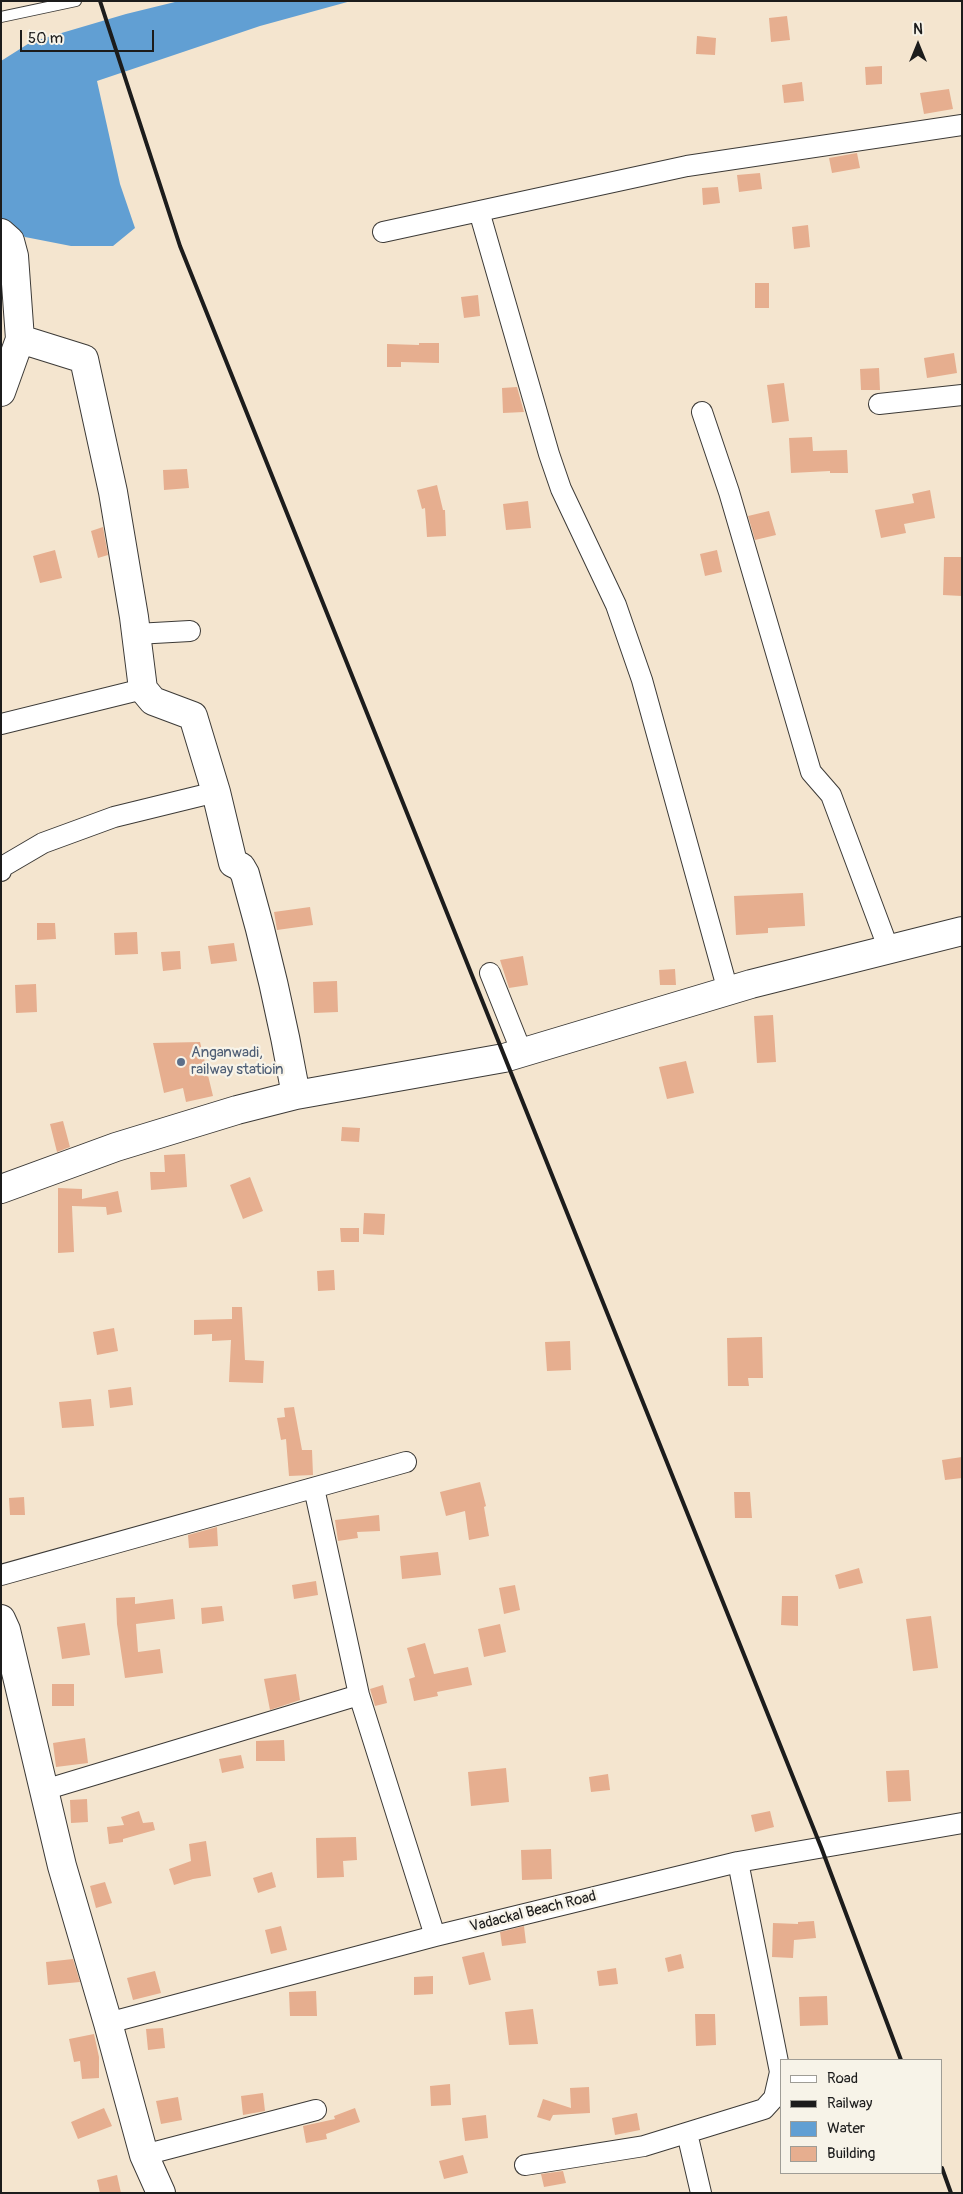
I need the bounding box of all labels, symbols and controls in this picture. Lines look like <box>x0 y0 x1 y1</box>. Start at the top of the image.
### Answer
scale bar <box>22 20 156 52</box>
north arrow <box>893 20 943 70</box>
text: N <box>913 21 923 38</box>
text: 50 m <box>28 29 63 48</box>
place label: Anganwadi, railway statioin <box>191 1044 283 1079</box>
marker: Anganwadi, railway statioin <box>175 1056 187 1068</box>
street label: Vadackal Beach Road <box>468 1888 598 1936</box>
legend <box>780 2059 943 2174</box>
text: Road <box>827 2069 858 2088</box>
text: Railway <box>827 2094 872 2113</box>
text: Water <box>827 2119 865 2138</box>
text: Building <box>827 2144 875 2163</box>

